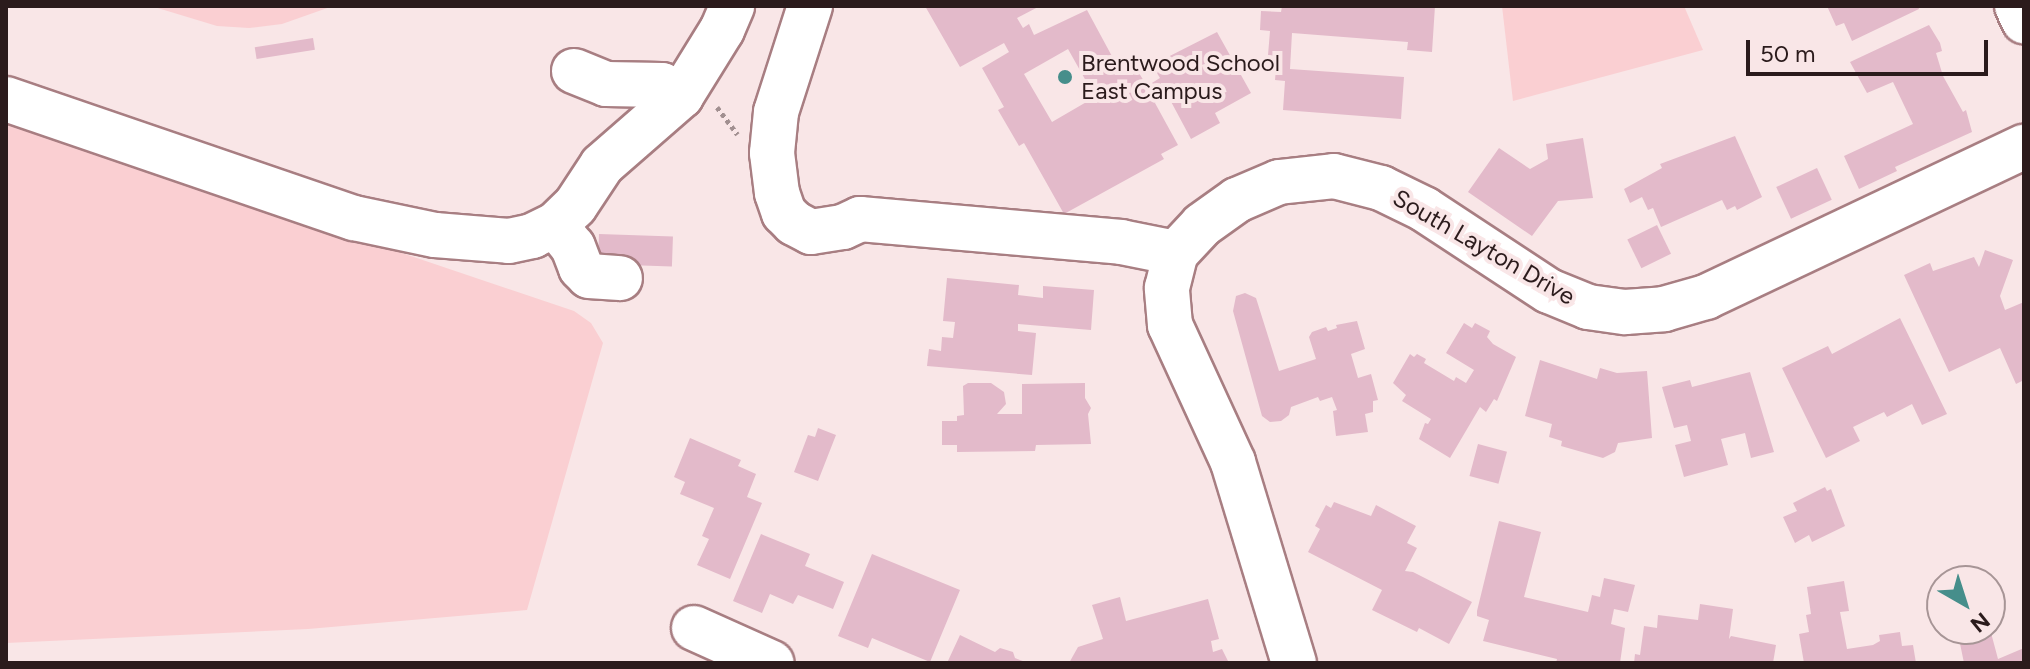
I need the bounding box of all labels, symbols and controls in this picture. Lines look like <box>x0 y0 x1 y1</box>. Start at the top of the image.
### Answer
scale bar <box>1750 24 1992 74</box>
text: 50 m <box>1760 39 1816 68</box>
place label: Brentwood School East Campus <box>1081 49 1280 105</box>
marker: Brentwood School East Campus <box>1056 68 1074 86</box>
street label: South Layton Drive <box>1388 183 1580 311</box>
north arrow <box>1926 565 2006 645</box>
text: N <box>1965 607 1995 638</box>

